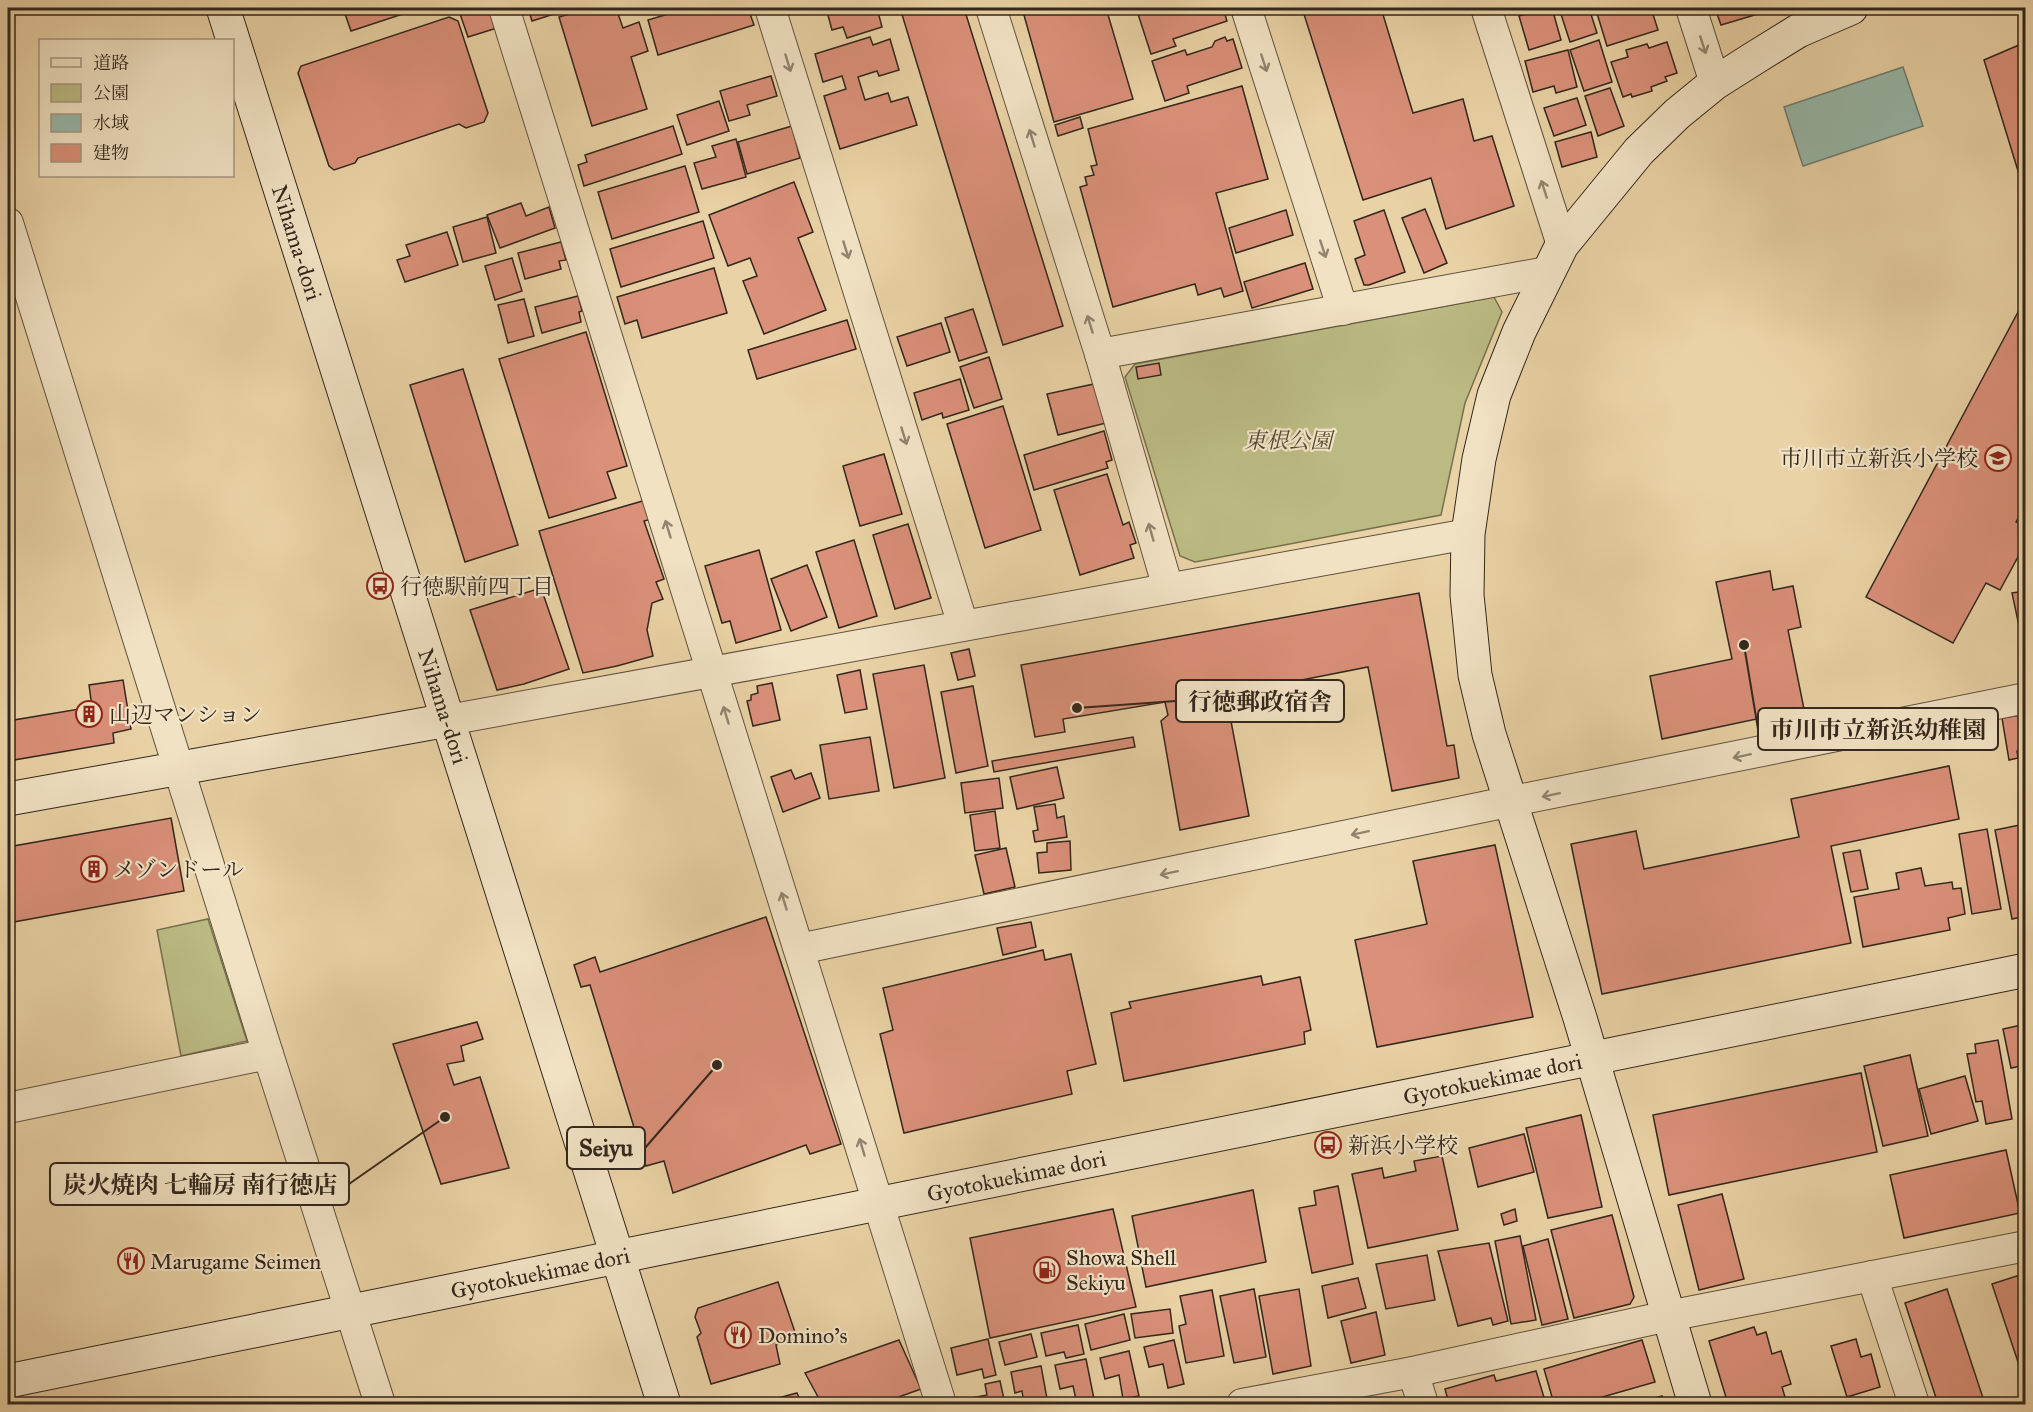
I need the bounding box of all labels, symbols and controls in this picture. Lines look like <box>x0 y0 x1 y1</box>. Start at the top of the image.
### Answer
one-way arrow <box>1698 35 1709 54</box>
legend <box>39 39 234 177</box>
text: 道路 <box>93 52 129 74</box>
one-way arrow <box>783 53 794 72</box>
one-way arrow <box>1259 53 1270 72</box>
text: 公園 <box>93 82 129 104</box>
text: 水域 <box>93 112 129 134</box>
one-way arrow <box>1026 129 1037 148</box>
text: 建物 <box>93 142 129 164</box>
one-way arrow <box>1538 180 1549 199</box>
street label: Nihama-dori <box>266 181 328 304</box>
one-way arrow <box>1318 239 1329 258</box>
one-way arrow <box>841 240 852 259</box>
one-way arrow <box>1084 315 1095 334</box>
one-way arrow <box>899 426 910 445</box>
park label: 東根公園 <box>1244 427 1335 454</box>
school or university icon: 市川市立新浜小学校 <box>1983 443 2013 473</box>
place label: 市川市立新浜小学校 <box>1780 445 1978 472</box>
one-way arrow <box>662 520 673 539</box>
one-way arrow <box>1145 523 1156 542</box>
bus stop icon: 行徳駅前四丁目 <box>365 571 395 601</box>
place label: 行徳駅前四丁目 <box>400 573 554 600</box>
street label: Nihama-dori <box>413 645 474 767</box>
callout: 行徳郵政宿舎 <box>1176 680 1344 722</box>
text: 行徳郵政宿舎 <box>1188 687 1332 717</box>
building icon: 山辺マンション <box>74 699 104 729</box>
place label: 山辺マンション <box>109 701 262 728</box>
one-way arrow <box>720 706 731 725</box>
callout: 市川市立新浜幼稚園 <box>1758 708 1998 750</box>
text: 市川市立新浜幼稚園 <box>1770 715 1986 745</box>
one-way arrow <box>1733 751 1752 762</box>
one-way arrow <box>1542 790 1561 801</box>
one-way arrow <box>1350 828 1370 839</box>
building icon: メゾンドール <box>79 854 109 884</box>
place label: メゾンドール <box>113 856 244 883</box>
one-way arrow <box>1159 867 1178 879</box>
one-way arrow <box>778 892 789 911</box>
street label: Gyotokuekimae dori <box>1401 1047 1584 1110</box>
callout: Seiyu <box>567 1127 645 1169</box>
bus stop icon: 新浜小学校 <box>1313 1130 1343 1160</box>
place label: 新浜小学校 <box>1348 1132 1458 1159</box>
text: Seiyu <box>579 1133 633 1163</box>
one-way arrow <box>855 1138 866 1157</box>
street label: Gyotokuekimae dori <box>924 1144 1108 1207</box>
callout: 炭火焼肉 七輪房 南行徳店 <box>50 1163 349 1205</box>
text: 炭火焼肉 七輪房 南行徳店 <box>63 1170 337 1200</box>
street label: Gyotokuekimae dori <box>448 1241 632 1304</box>
place label: Showa Shell Sekiyu <box>1066 1244 1176 1296</box>
restaurant icon: Marugame Seimen <box>116 1246 146 1276</box>
place label: Marugame Seimen <box>150 1248 321 1275</box>
fuel station icon: Showa Shell Sekiyu <box>1032 1255 1062 1285</box>
restaurant icon: Domino's <box>723 1320 753 1350</box>
place label: Domino's <box>758 1322 848 1349</box>

